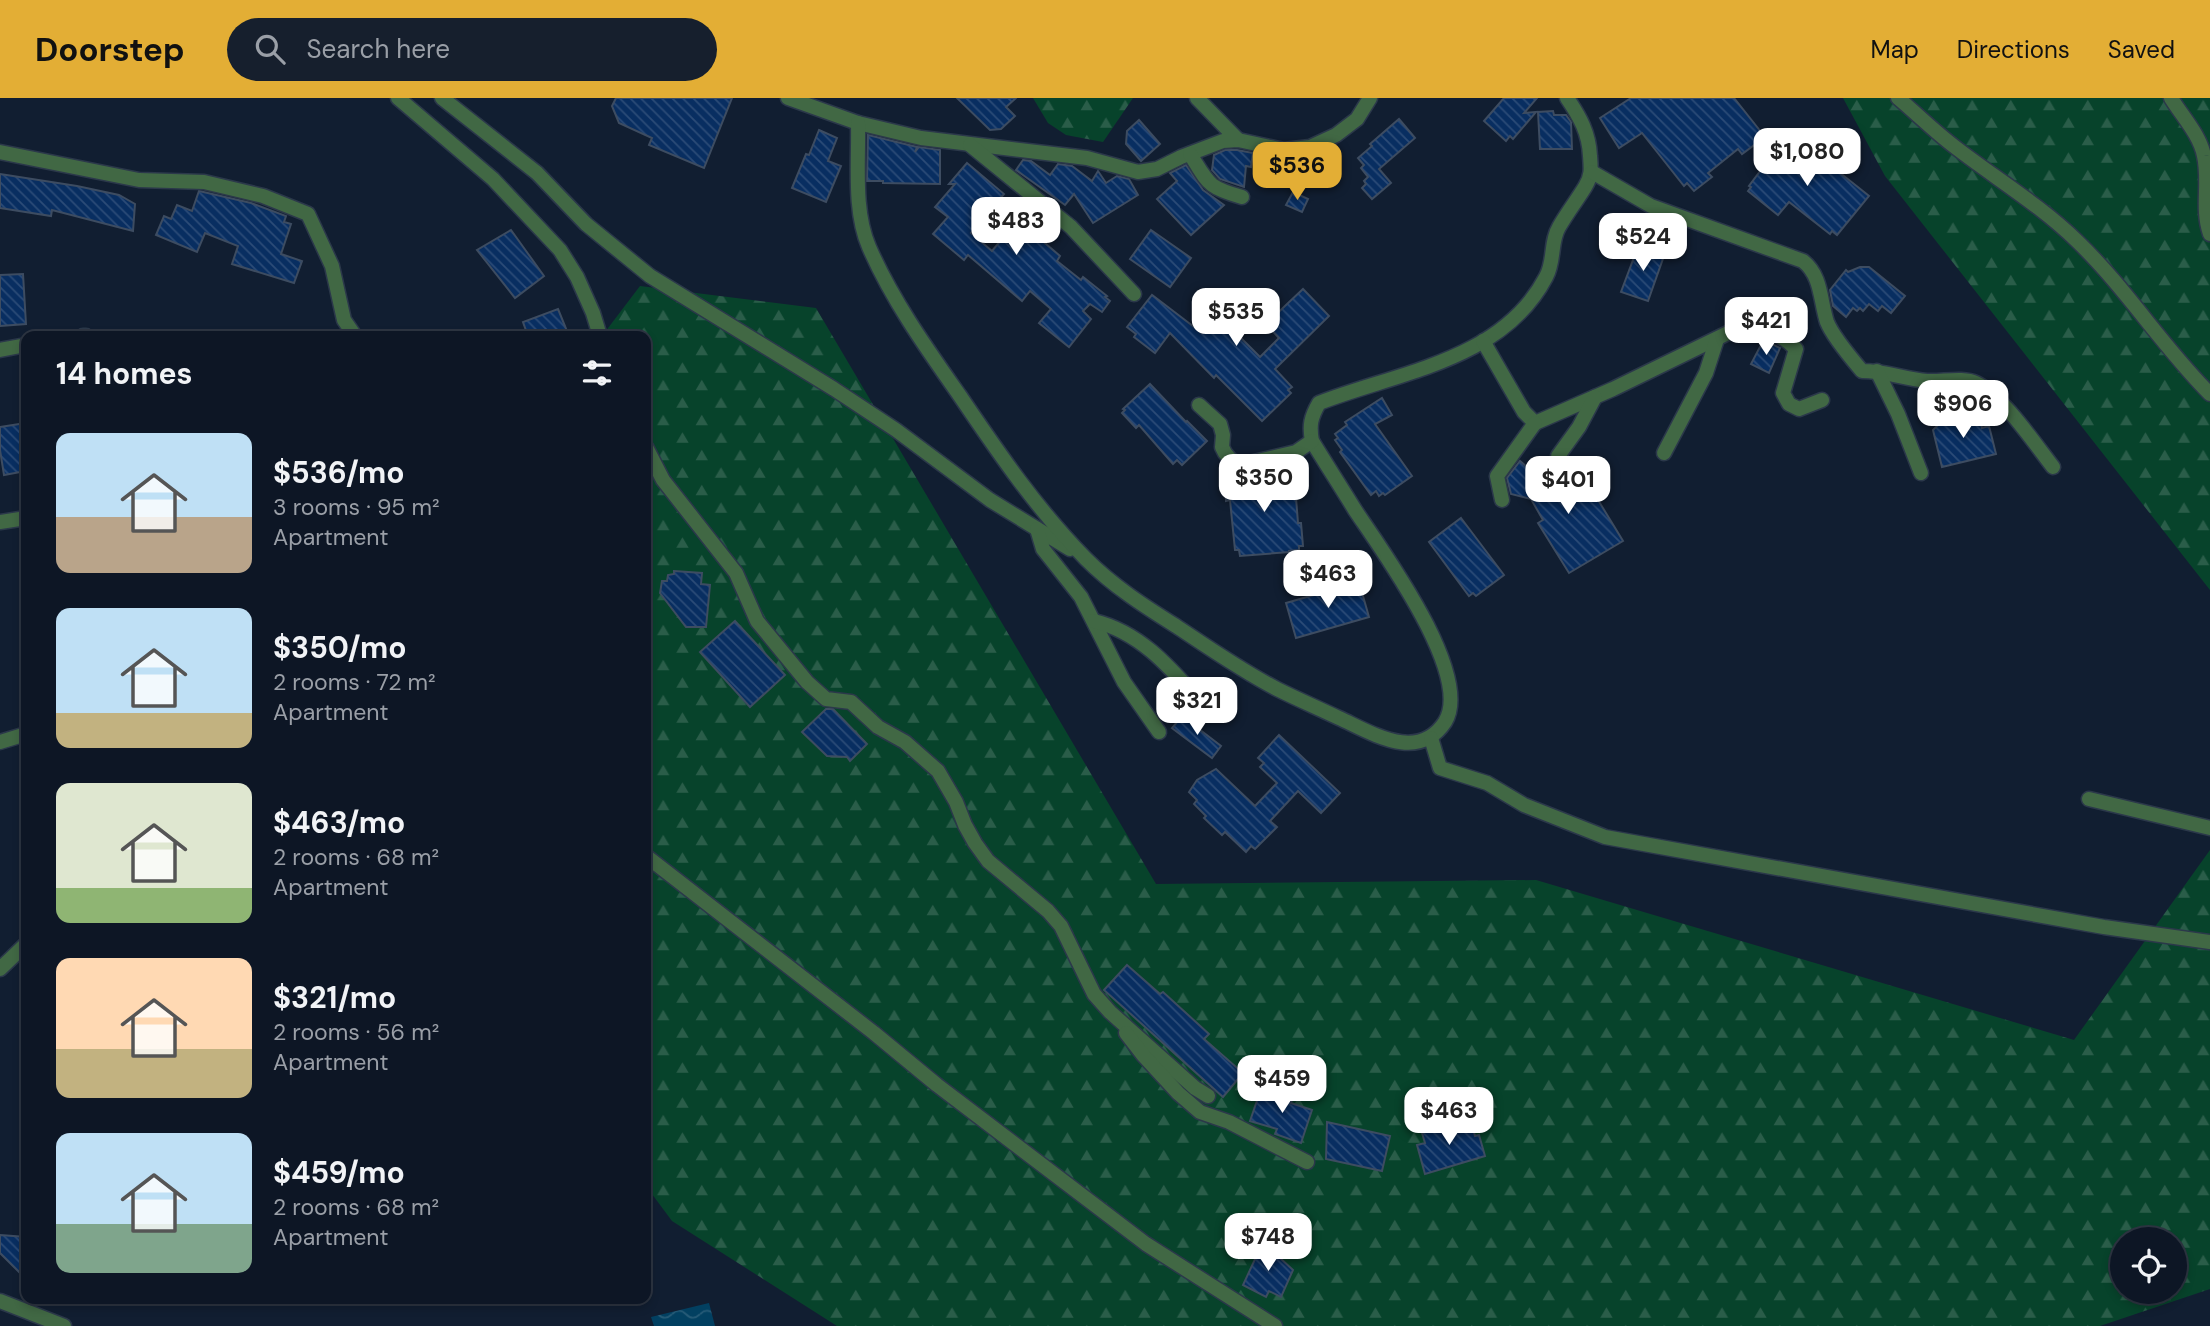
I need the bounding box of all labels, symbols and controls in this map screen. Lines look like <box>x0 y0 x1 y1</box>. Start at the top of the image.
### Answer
search box <box>227 18 717 81</box>
text: Doorstep <box>35 28 185 71</box>
icon: search <box>251 30 289 68</box>
text: Search here <box>307 32 450 66</box>
text: Map <box>1871 34 1919 65</box>
text: Directions <box>1957 34 2070 65</box>
text: Saved <box>2108 34 2175 65</box>
pin: $1,080 <box>1750 129 1864 188</box>
text: $1,080 <box>1770 136 1844 166</box>
pin: $536 <box>1256 142 1338 202</box>
text: $536 <box>1269 150 1325 180</box>
pin: $483 <box>975 198 1057 257</box>
text: $483 <box>987 205 1045 235</box>
pin: $524 <box>1602 214 1684 273</box>
text: $524 <box>1615 221 1671 251</box>
pin: $535 <box>1195 288 1277 348</box>
text: $535 <box>1208 296 1264 326</box>
pin: $421 <box>1725 298 1807 357</box>
text: $421 <box>1741 305 1791 335</box>
text: 14 homes <box>56 354 193 393</box>
icon: filters <box>578 354 616 392</box>
pin: $906 <box>1922 380 2004 440</box>
text: $906 <box>1933 388 1993 418</box>
text: $536/mo <box>273 453 405 492</box>
pin: $350 <box>1223 454 1305 514</box>
pin: $401 <box>1527 456 1609 516</box>
icon: home <box>112 461 196 545</box>
text: $350 <box>1235 462 1293 492</box>
text: $401 <box>1541 464 1595 494</box>
text: 3 rooms · 95 m² <box>273 492 440 522</box>
text: Apartment <box>273 522 388 552</box>
pin: $463 <box>1287 550 1369 610</box>
text: $463 <box>1299 558 1357 588</box>
text: $350/mo <box>273 628 407 667</box>
icon: home <box>112 636 196 720</box>
text: 2 rooms · 72 m² <box>273 667 436 697</box>
pin: $321 <box>1156 678 1238 737</box>
text: $321 <box>1172 685 1222 715</box>
text: Apartment <box>273 697 388 727</box>
text: $463/mo <box>273 803 405 842</box>
icon: home <box>112 811 196 895</box>
text: 2 rooms · 68 m² <box>273 842 439 872</box>
text: Apartment <box>273 872 388 902</box>
text: $321/mo <box>273 978 396 1017</box>
icon: home <box>112 986 196 1070</box>
text: 2 rooms · 56 m² <box>273 1017 439 1047</box>
text: Apartment <box>273 1047 388 1077</box>
pin: $459 <box>1241 1056 1323 1115</box>
text: $459 <box>1253 1063 1311 1093</box>
pin: $463 <box>1408 1088 1490 1147</box>
text: $463 <box>1420 1095 1478 1125</box>
text: $459/mo <box>273 1153 405 1192</box>
icon: home <box>112 1161 196 1245</box>
text: 2 rooms · 68 m² <box>273 1192 439 1222</box>
pin: $748 <box>1227 1214 1309 1273</box>
text: $748 <box>1241 1221 1295 1251</box>
text: Apartment <box>273 1222 388 1252</box>
map controls <box>2110 1227 2187 1304</box>
button: locate <box>2110 1227 2187 1304</box>

